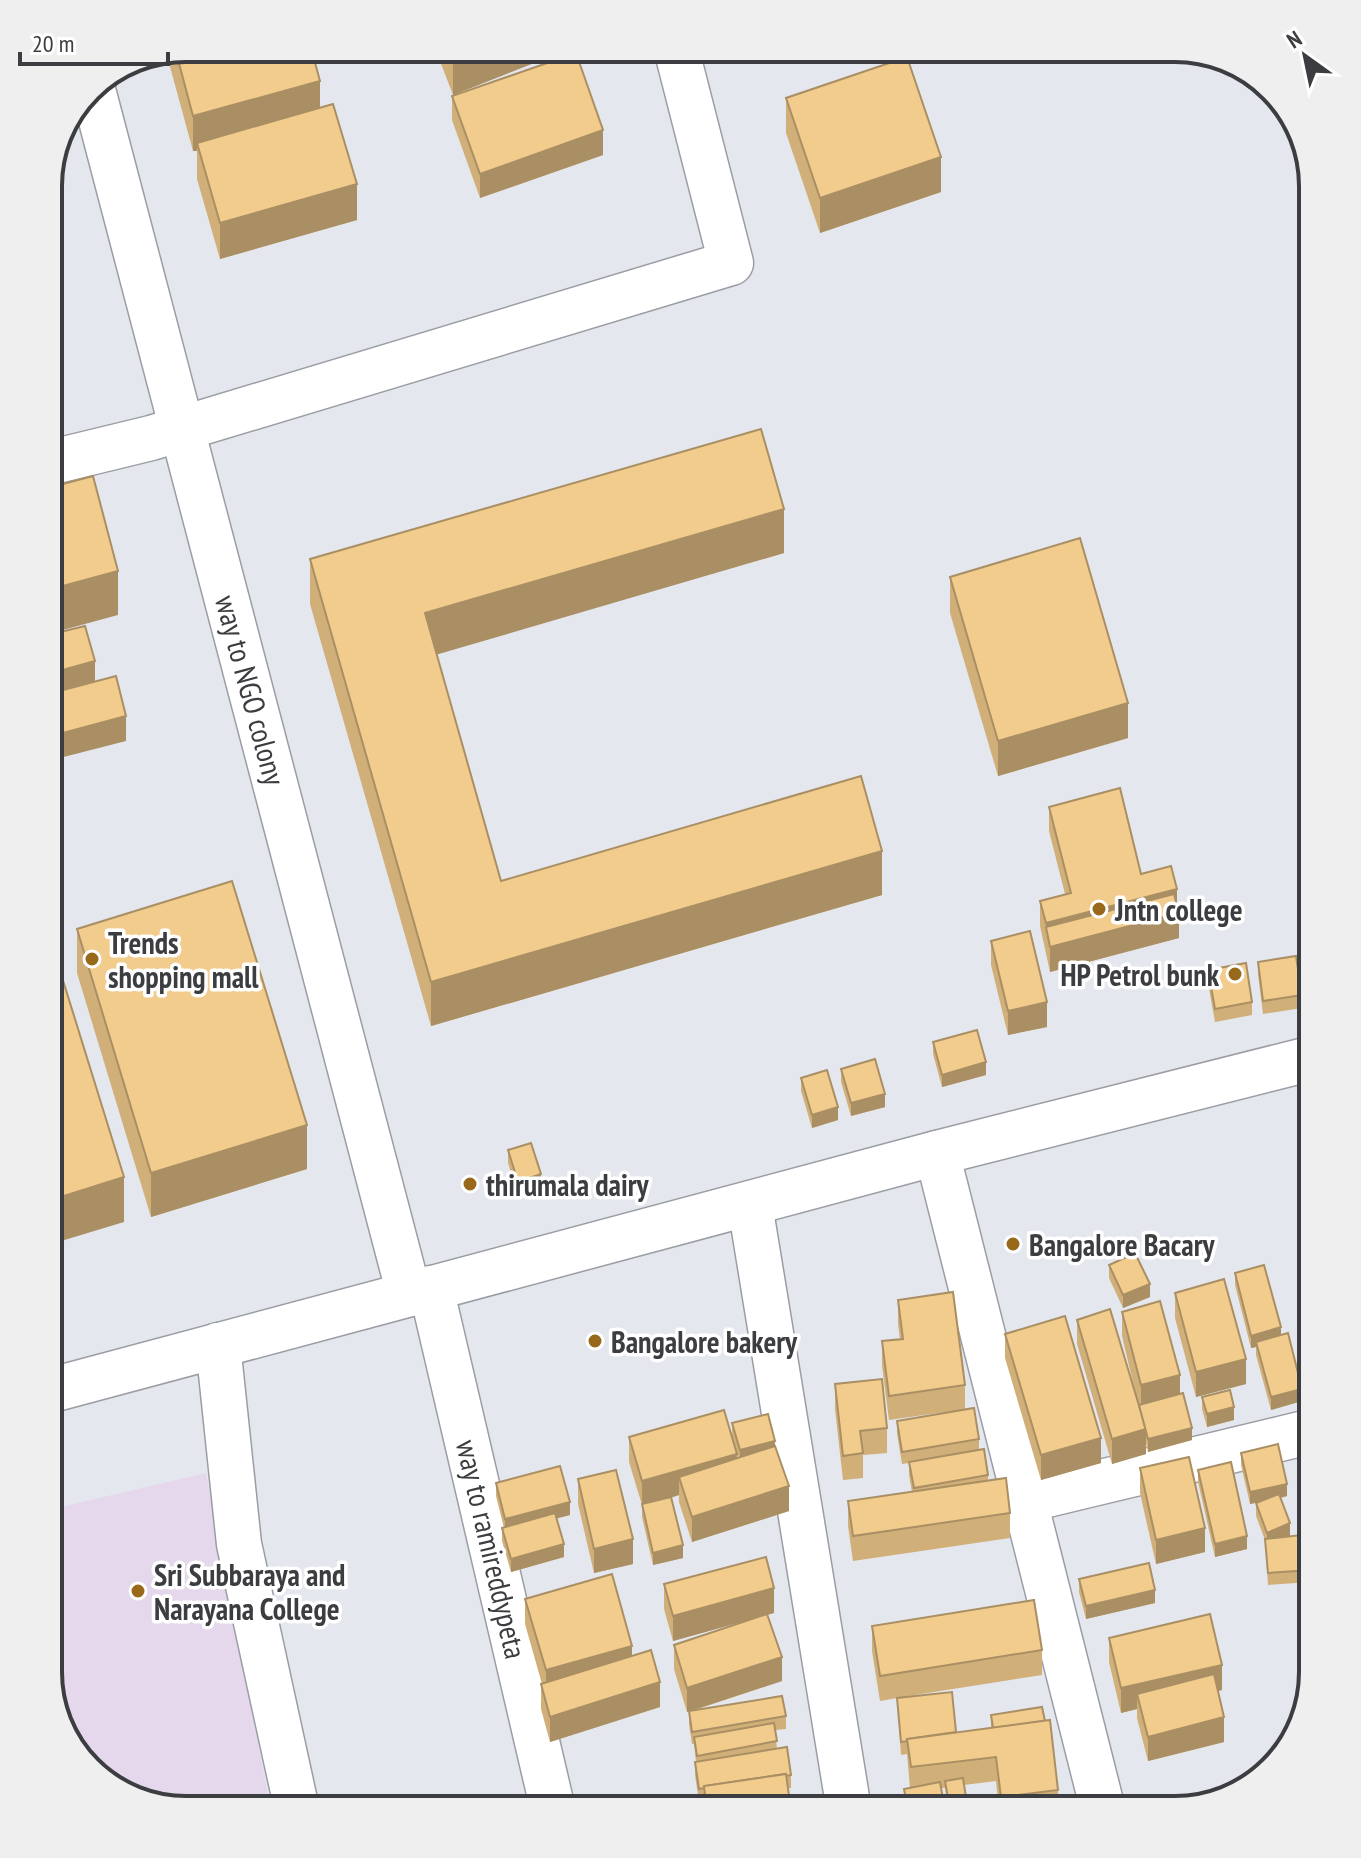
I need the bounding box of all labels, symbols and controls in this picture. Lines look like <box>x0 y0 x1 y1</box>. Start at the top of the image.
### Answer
scale bar <box>20 16 168 66</box>
north arrow <box>1265 16 1345 96</box>
text: N <box>1281 24 1307 54</box>
text: 20 m <box>32 28 74 59</box>
street label: way to NGO colony <box>207 591 295 790</box>
place label: Jntn college <box>1114 890 1243 929</box>
marker: Jntn college <box>1090 900 1108 918</box>
place label: Trends shopping mall <box>108 923 259 996</box>
marker: Trends shopping mall <box>83 950 101 968</box>
place label: HP Petrol bunk <box>1060 955 1220 994</box>
marker: HP Petrol bunk <box>1226 965 1244 983</box>
place label: thirumala dairy <box>486 1165 650 1204</box>
marker: thirumala dairy <box>461 1175 479 1193</box>
place label: Bangalore Bacary <box>1029 1225 1215 1264</box>
marker: Bangalore Bacary <box>1004 1235 1022 1253</box>
place label: Bangalore bakery <box>611 1322 798 1361</box>
marker: Bangalore bakery <box>586 1332 604 1350</box>
street label: way to ramireddypeta <box>448 1436 536 1662</box>
place label: Sri Subbaraya and Narayana College <box>154 1555 345 1628</box>
marker: Sri Subbaraya and Narayana College <box>129 1582 147 1600</box>

